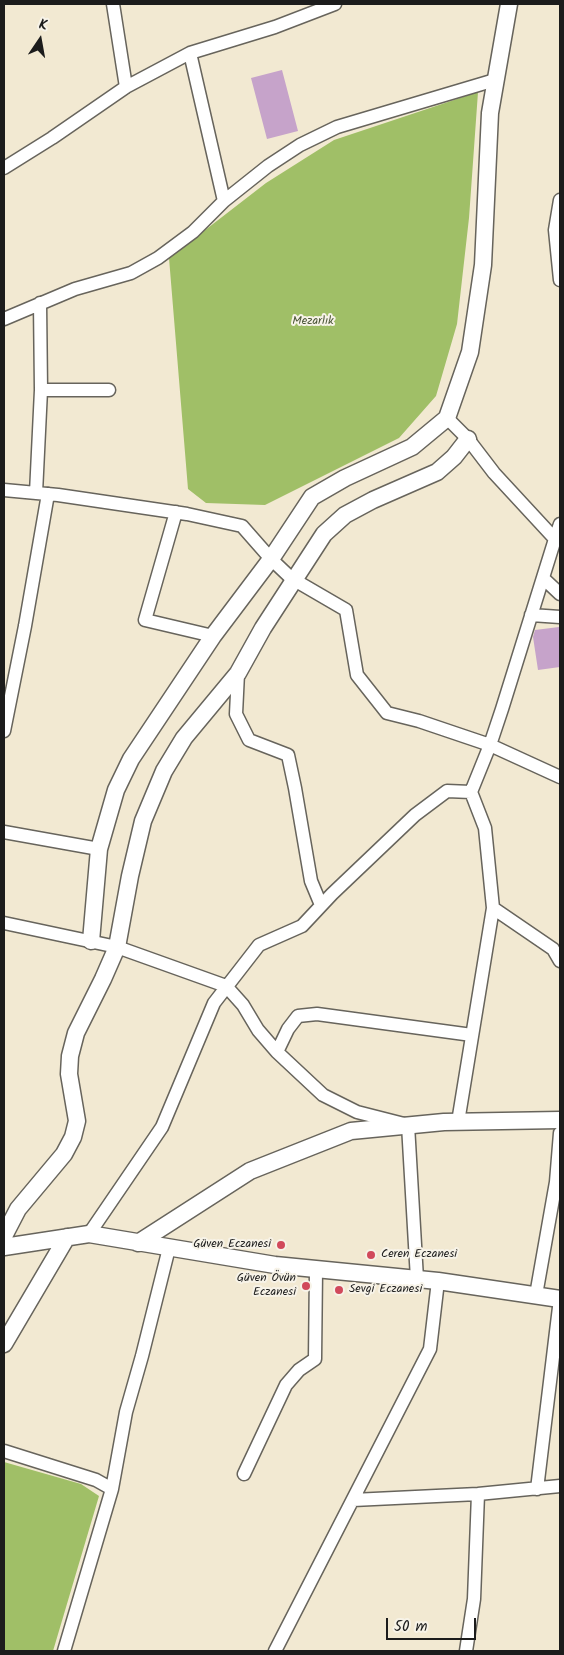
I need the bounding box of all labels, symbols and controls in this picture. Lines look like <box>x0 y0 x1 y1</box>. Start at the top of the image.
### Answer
text: K <box>37 14 50 37</box>
north arrow <box>15 15 65 65</box>
park label: Mezarlık <box>292 315 334 329</box>
place label: Güven Eczanesi <box>193 1238 271 1252</box>
marker: Güven Eczanesi <box>275 1239 287 1251</box>
place label: Ceren Eczanesi <box>381 1248 457 1262</box>
marker: Ceren Eczanesi <box>365 1249 377 1261</box>
place label: Güven Övün Eczanesi <box>237 1272 296 1300</box>
marker: Güven Övün Eczanesi <box>300 1280 312 1292</box>
place label: Sevgi Eczanesi <box>349 1283 422 1297</box>
marker: Sevgi Eczanesi <box>333 1284 345 1296</box>
scale bar <box>389 1608 479 1640</box>
text: 50 m <box>394 1615 428 1639</box>

